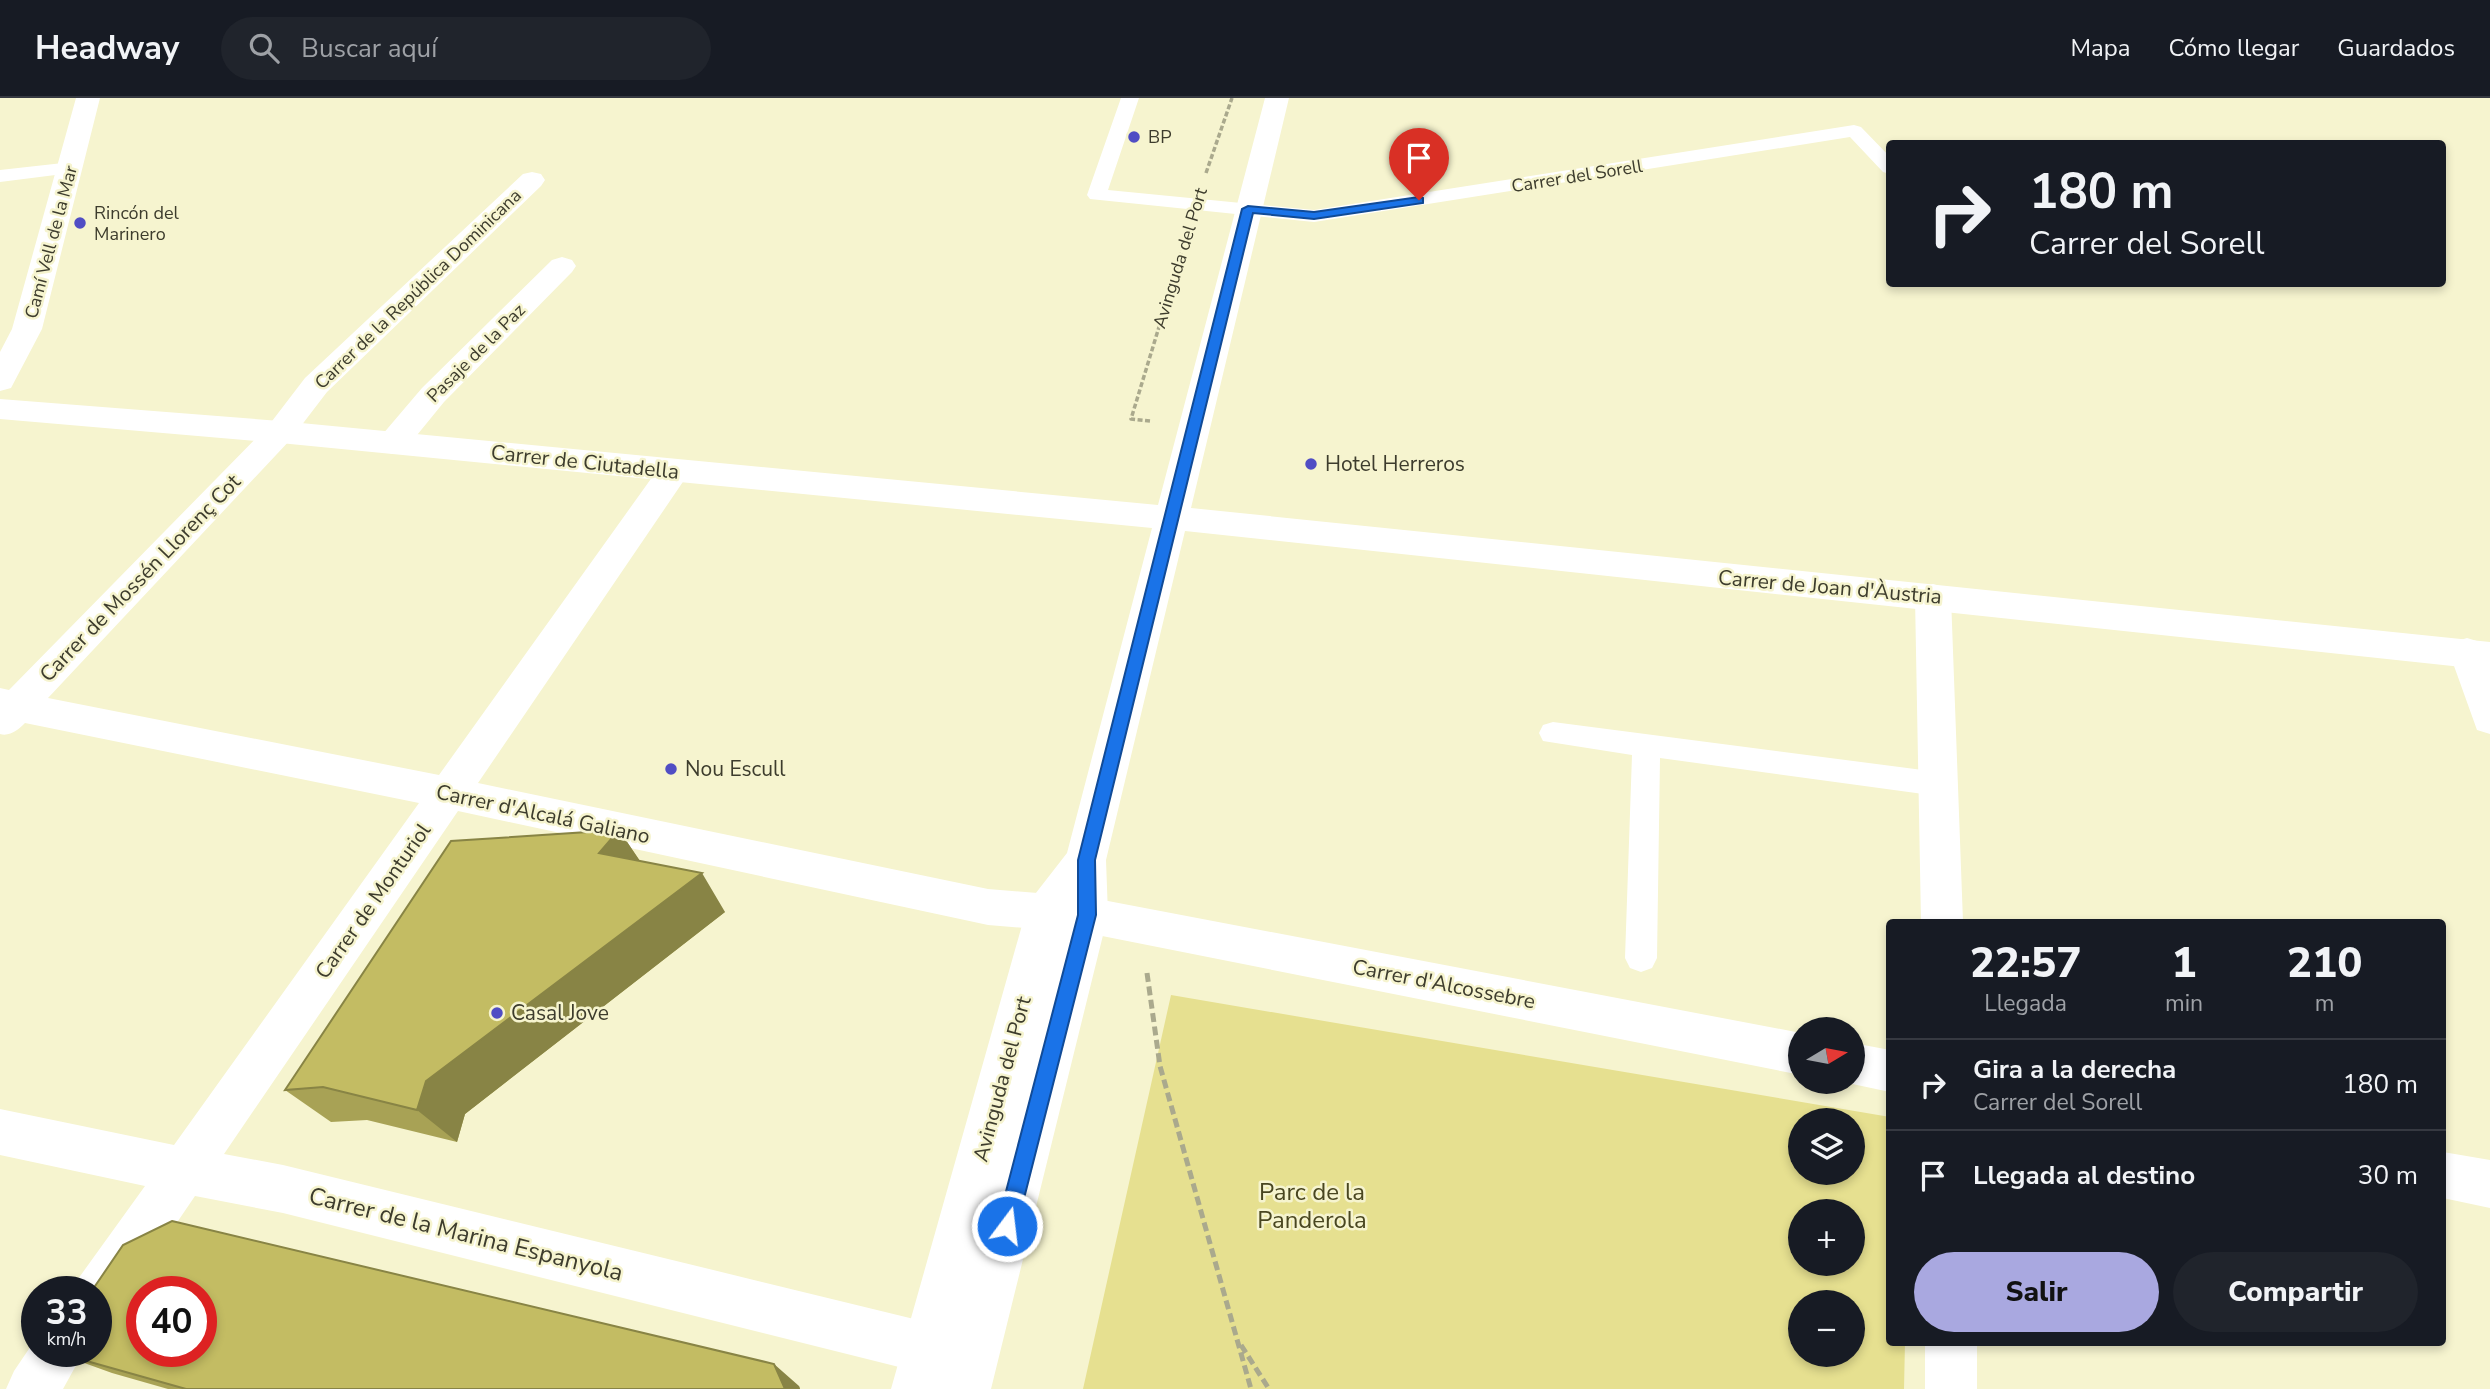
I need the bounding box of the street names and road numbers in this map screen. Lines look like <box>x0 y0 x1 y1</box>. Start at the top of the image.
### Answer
street label: Carrer del Sorell <box>1510 154 1645 198</box>
street label: Camí Vell de la Mar <box>19 162 83 321</box>
street label: Carrer de la República Dominicana <box>310 184 526 394</box>
street label: Avinguda del Port <box>1147 184 1213 331</box>
street label: Pasaje de la Paz <box>421 298 531 408</box>
street label: Carrer de Ciutadella <box>490 438 680 486</box>
street label: Carrer de Mossén Llorenç Cot <box>33 468 247 688</box>
street label: Carrer de Joan d'Àustria <box>1717 563 1943 611</box>
street label: Carrer d'Alcalá Galiano <box>434 778 652 850</box>
street label: Carrer de Monturiol <box>309 817 438 984</box>
street label: Carrer d'Alcossebre <box>1350 953 1538 1015</box>
street label: Avinguda del Port <box>966 993 1038 1165</box>
street label: Carrer de la Marina Espanyola <box>306 1179 626 1289</box>

